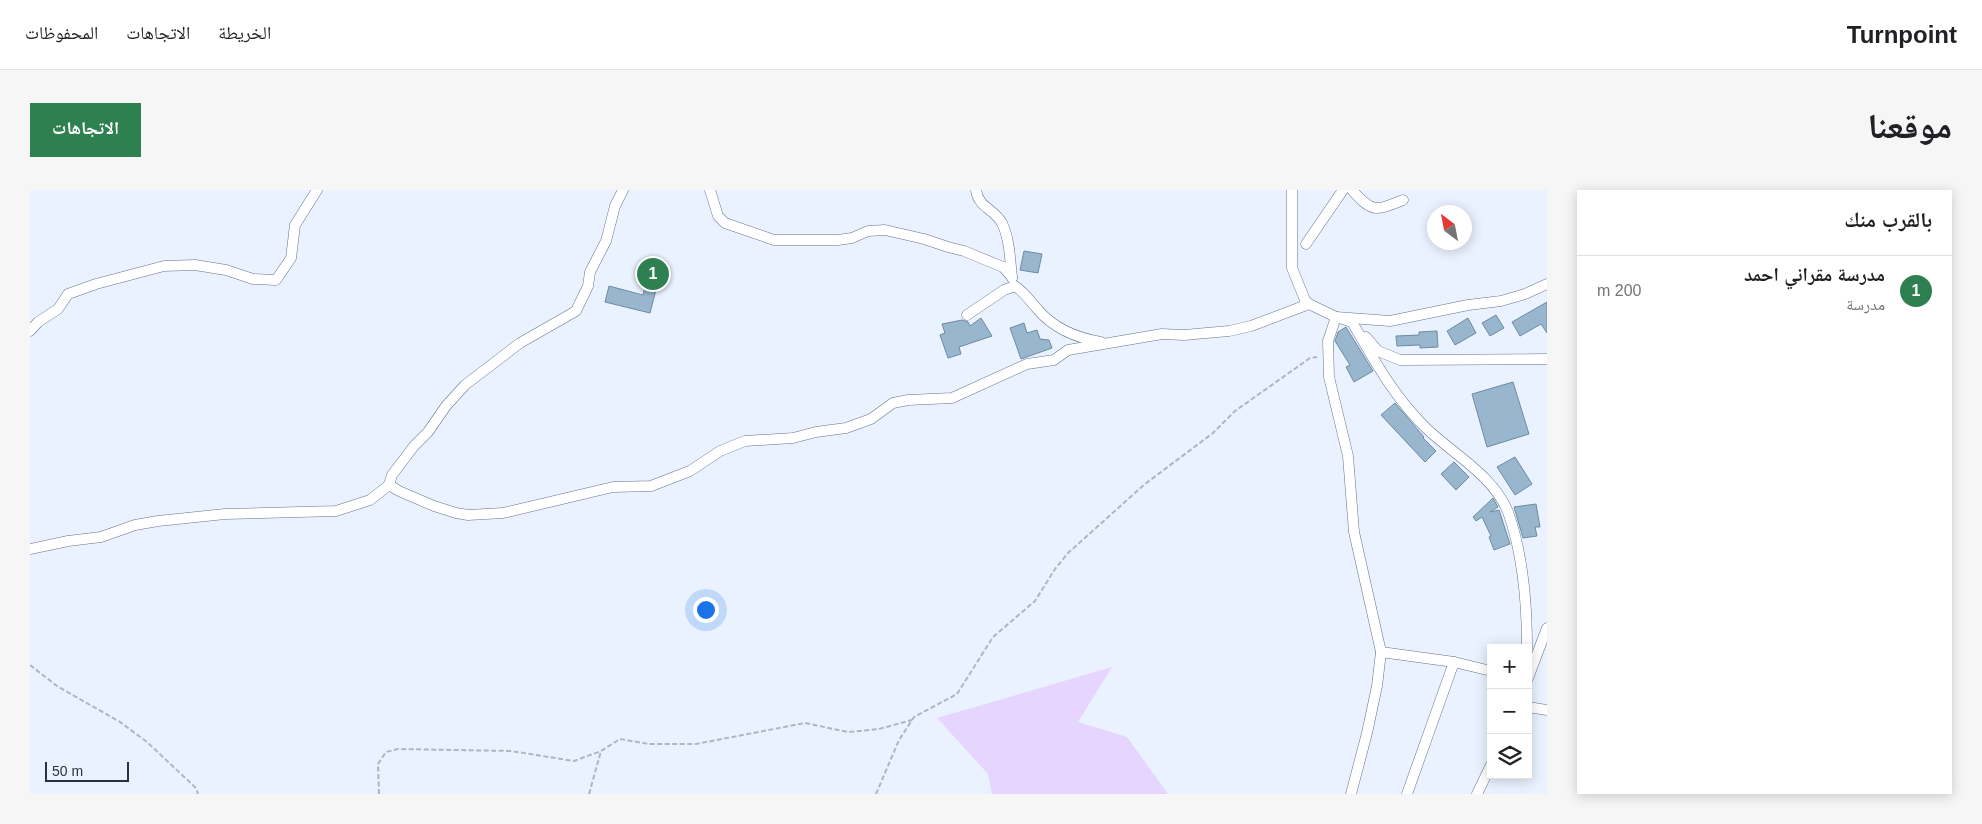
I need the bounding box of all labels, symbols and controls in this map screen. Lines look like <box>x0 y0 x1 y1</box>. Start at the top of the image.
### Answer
text: Turnpoint <box>1847 21 1957 48</box>
text: المحفوظات <box>25 23 98 43</box>
text: الاتجاهات <box>126 23 190 43</box>
text: الخريطة <box>218 23 271 43</box>
button: الاتجاهات <box>30 103 141 157</box>
text: موقعنا <box>1867 106 1952 145</box>
north arrow <box>1427 205 1472 250</box>
text: بالقرب منك <box>1844 208 1932 231</box>
pin: 1 <box>637 255 669 293</box>
text: مدرسة مقراني احمد <box>1744 264 1885 285</box>
text: 200 m <box>1597 282 1641 299</box>
text: 1 <box>1912 282 1920 299</box>
text: مدرسة <box>1846 296 1885 313</box>
your location <box>693 597 719 623</box>
map controls <box>1487 644 1532 779</box>
button: + <box>1487 644 1532 689</box>
button: − <box>1487 689 1532 734</box>
button: layers <box>1487 734 1532 779</box>
scale bar <box>45 759 129 782</box>
text: 50 m <box>52 763 83 779</box>

